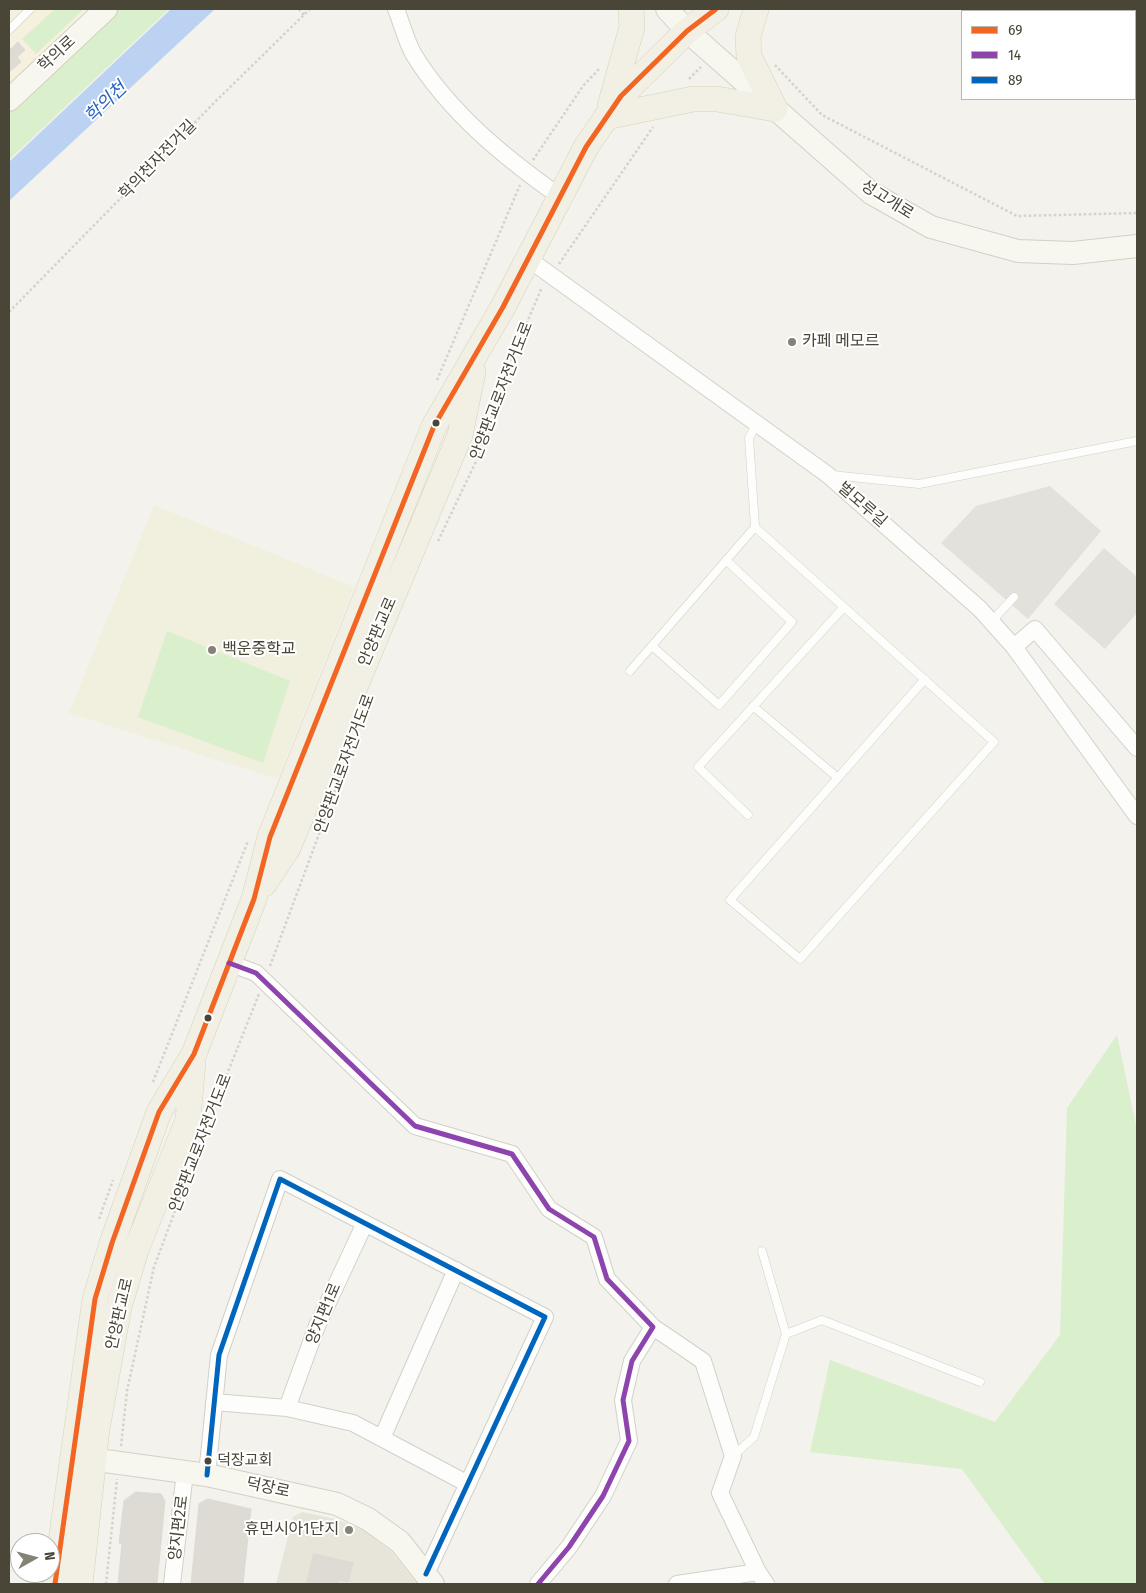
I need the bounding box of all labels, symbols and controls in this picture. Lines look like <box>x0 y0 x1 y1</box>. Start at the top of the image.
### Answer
legend <box>961 10 1136 100</box>
text: 69 <box>1008 21 1023 39</box>
street label: 학의로 <box>34 32 80 76</box>
text: 14 <box>1008 46 1021 64</box>
text: 89 <box>1008 71 1023 89</box>
water label: 학의천 <box>81 78 131 128</box>
street label: 학의천자전거길 <box>115 116 201 204</box>
street label: 성고개로 <box>857 176 917 224</box>
street label: 안양판교로자전거도로 <box>467 319 537 463</box>
place label: 카페 메모르 <box>802 332 879 352</box>
marker: 카페 메모르 <box>786 336 798 348</box>
unlabelled marker <box>431 418 441 428</box>
street label: 벌모루길 <box>833 478 891 532</box>
street label: 안양판교로 <box>355 594 401 670</box>
place label: 백운중학교 <box>222 640 296 660</box>
marker: 백운중학교 <box>206 644 218 656</box>
street label: 안양판교로자전거도로 <box>311 692 379 836</box>
unlabelled marker <box>203 1013 213 1023</box>
street label: 안양판교로자전거도로 <box>166 1071 236 1215</box>
street label: 안양판교로 <box>102 1276 138 1352</box>
street label: 양지편1로 <box>302 1280 346 1348</box>
place label: 덕장교회 <box>217 1452 272 1470</box>
marker: 덕장교회 <box>203 1456 213 1466</box>
street label: 덕장로 <box>244 1474 292 1502</box>
street label: 양지편2로 <box>165 1494 193 1562</box>
place label: 휴먼시아1단지 <box>244 1520 339 1540</box>
marker: 휴먼시아1단지 <box>343 1524 355 1536</box>
north arrow <box>10 1533 60 1583</box>
text: N <box>40 1551 58 1561</box>

